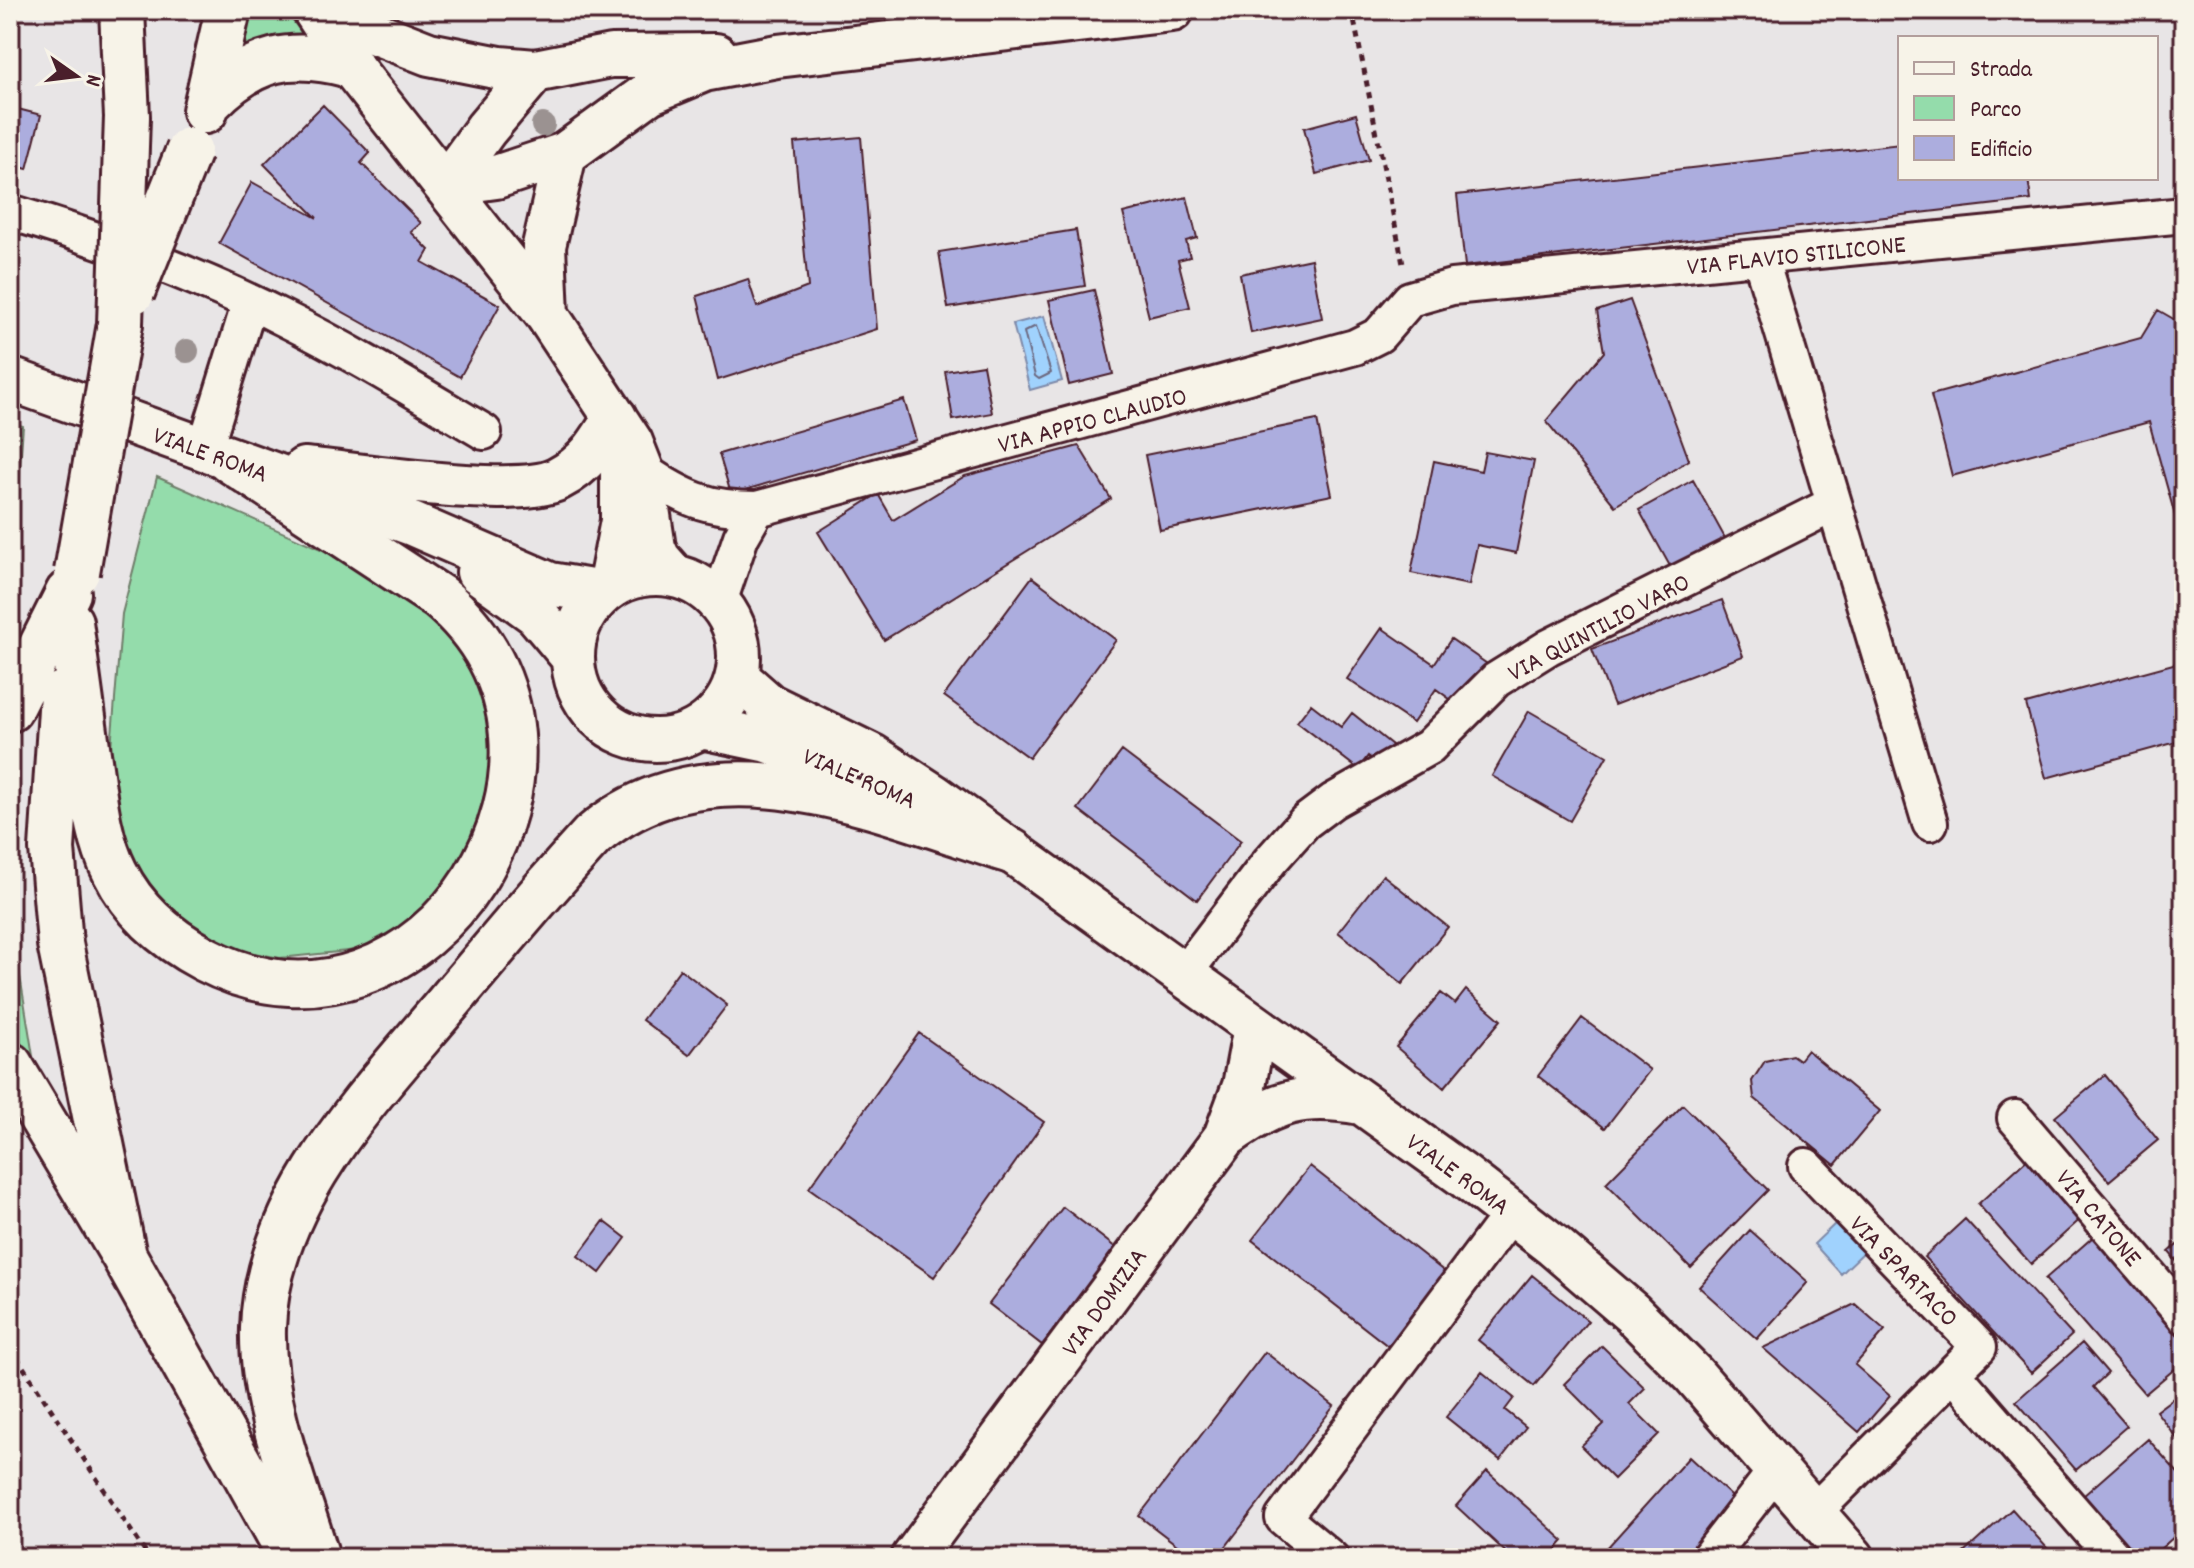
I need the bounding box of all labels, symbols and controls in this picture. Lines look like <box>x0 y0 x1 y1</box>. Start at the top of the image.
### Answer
north arrow <box>36 36 116 116</box>
legend <box>1898 36 2158 180</box>
text: Strada <box>1970 54 2033 88</box>
text: N <box>76 71 108 89</box>
text: Parco <box>1970 94 2021 128</box>
text: Edificio <box>1970 134 2032 168</box>
street label: VIA FLAVIO STILICONE <box>1685 228 1908 287</box>
street label: VIA APPIO CLAUDIO <box>994 379 1191 465</box>
street label: VIALE ROMA <box>147 418 273 494</box>
street label: VIA QUINTILIO VARO <box>1502 565 1697 693</box>
street label: VIALE ROMA <box>796 740 921 821</box>
street label: VIALE ROMA <box>1397 1126 1516 1226</box>
street label: VIA CATONE <box>2045 1162 2149 1276</box>
street label: VIA SPARTACO <box>1839 1208 1966 1337</box>
street label: VIA DOMIZIA <box>1054 1241 1158 1365</box>

